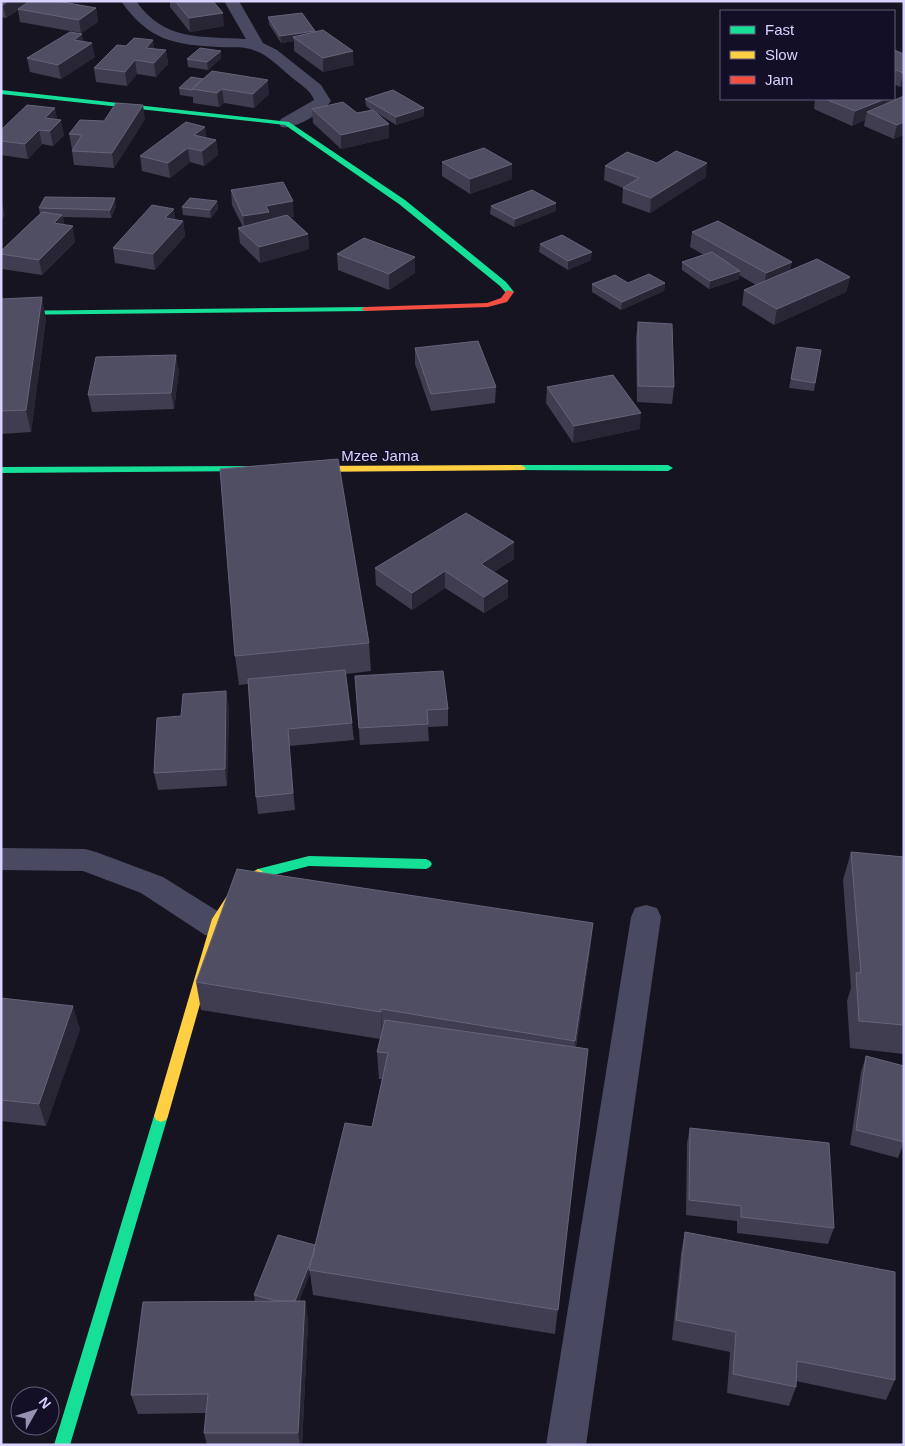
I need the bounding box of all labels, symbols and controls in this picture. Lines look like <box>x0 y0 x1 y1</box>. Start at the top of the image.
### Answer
legend <box>720 10 895 100</box>
text: Fast <box>765 21 795 38</box>
text: Slow <box>765 46 798 63</box>
text: Jam <box>765 71 793 88</box>
street label: Mzee Jama <box>341 447 419 464</box>
north arrow <box>10 1386 60 1436</box>
text: N <box>36 1394 55 1412</box>

